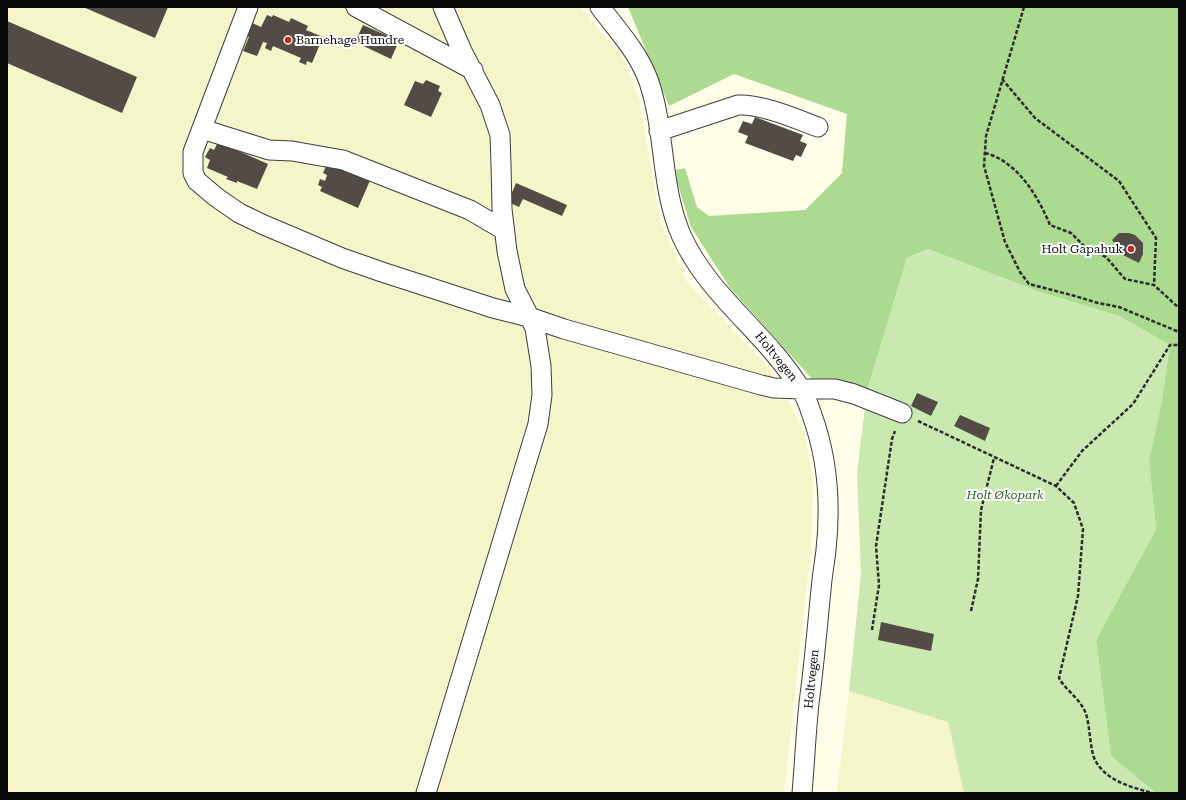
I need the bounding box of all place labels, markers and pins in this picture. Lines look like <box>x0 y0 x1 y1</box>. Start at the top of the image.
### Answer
place label: Barnehage Hundre <box>296 33 404 47</box>
marker: Barnehage Hundre <box>283 35 293 45</box>
place label: Holt Gapahuk <box>1042 242 1123 256</box>
marker: Holt Gapahuk <box>1126 244 1136 254</box>

